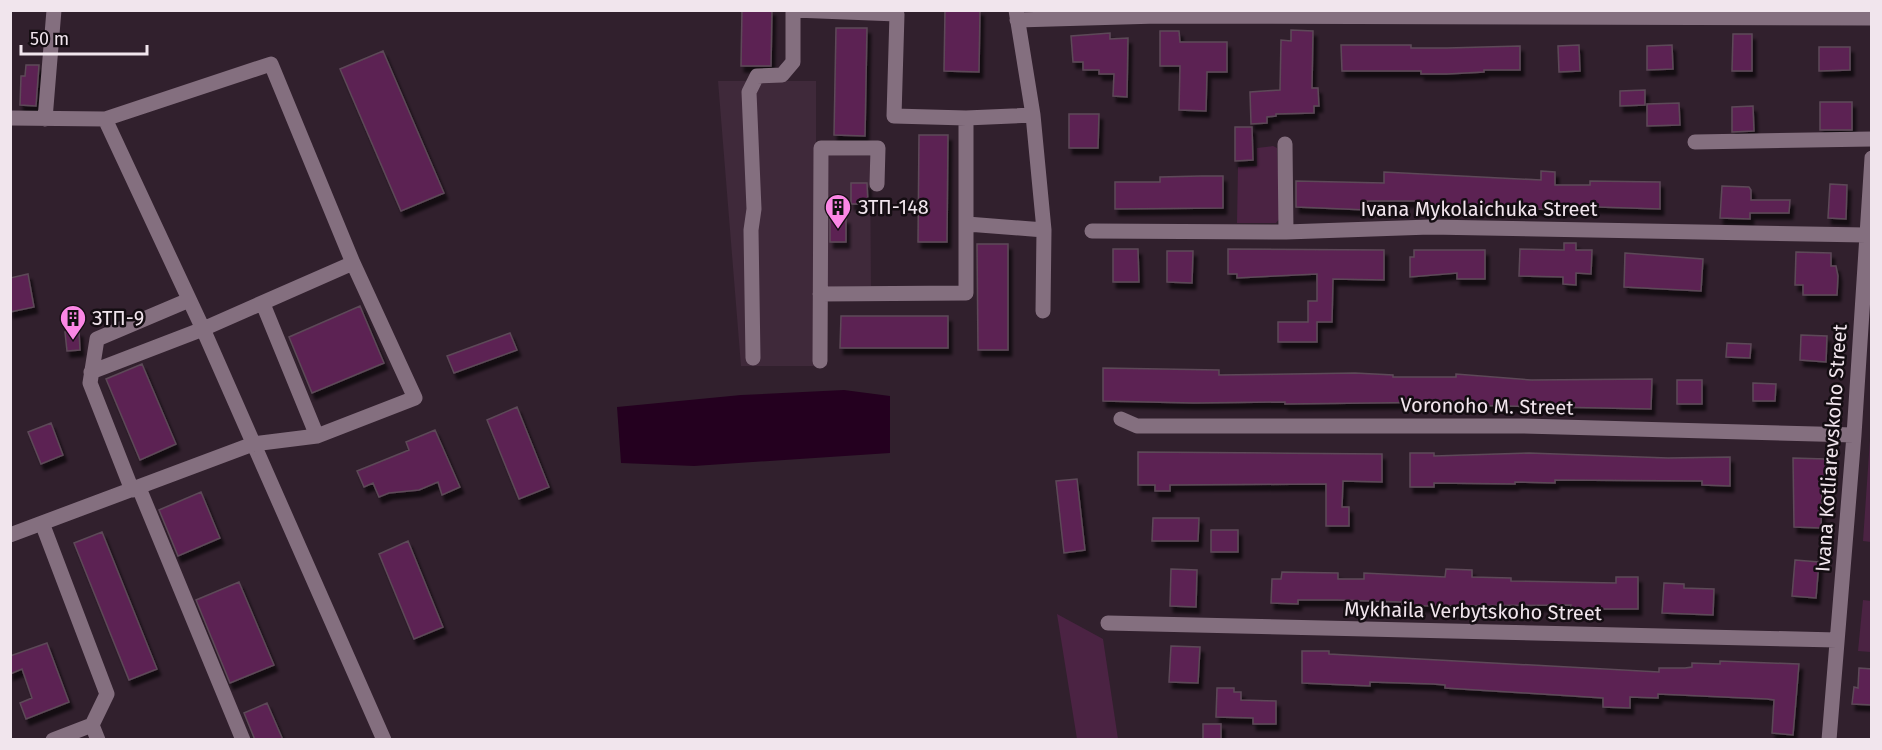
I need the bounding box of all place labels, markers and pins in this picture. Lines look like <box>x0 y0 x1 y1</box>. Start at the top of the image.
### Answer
building icon: ЗТП-148 <box>823 192 853 230</box>
place label: ЗТП-148 <box>858 195 929 219</box>
building icon: ЗТП-9 <box>58 303 88 341</box>
place label: ЗТП-9 <box>92 306 144 330</box>

